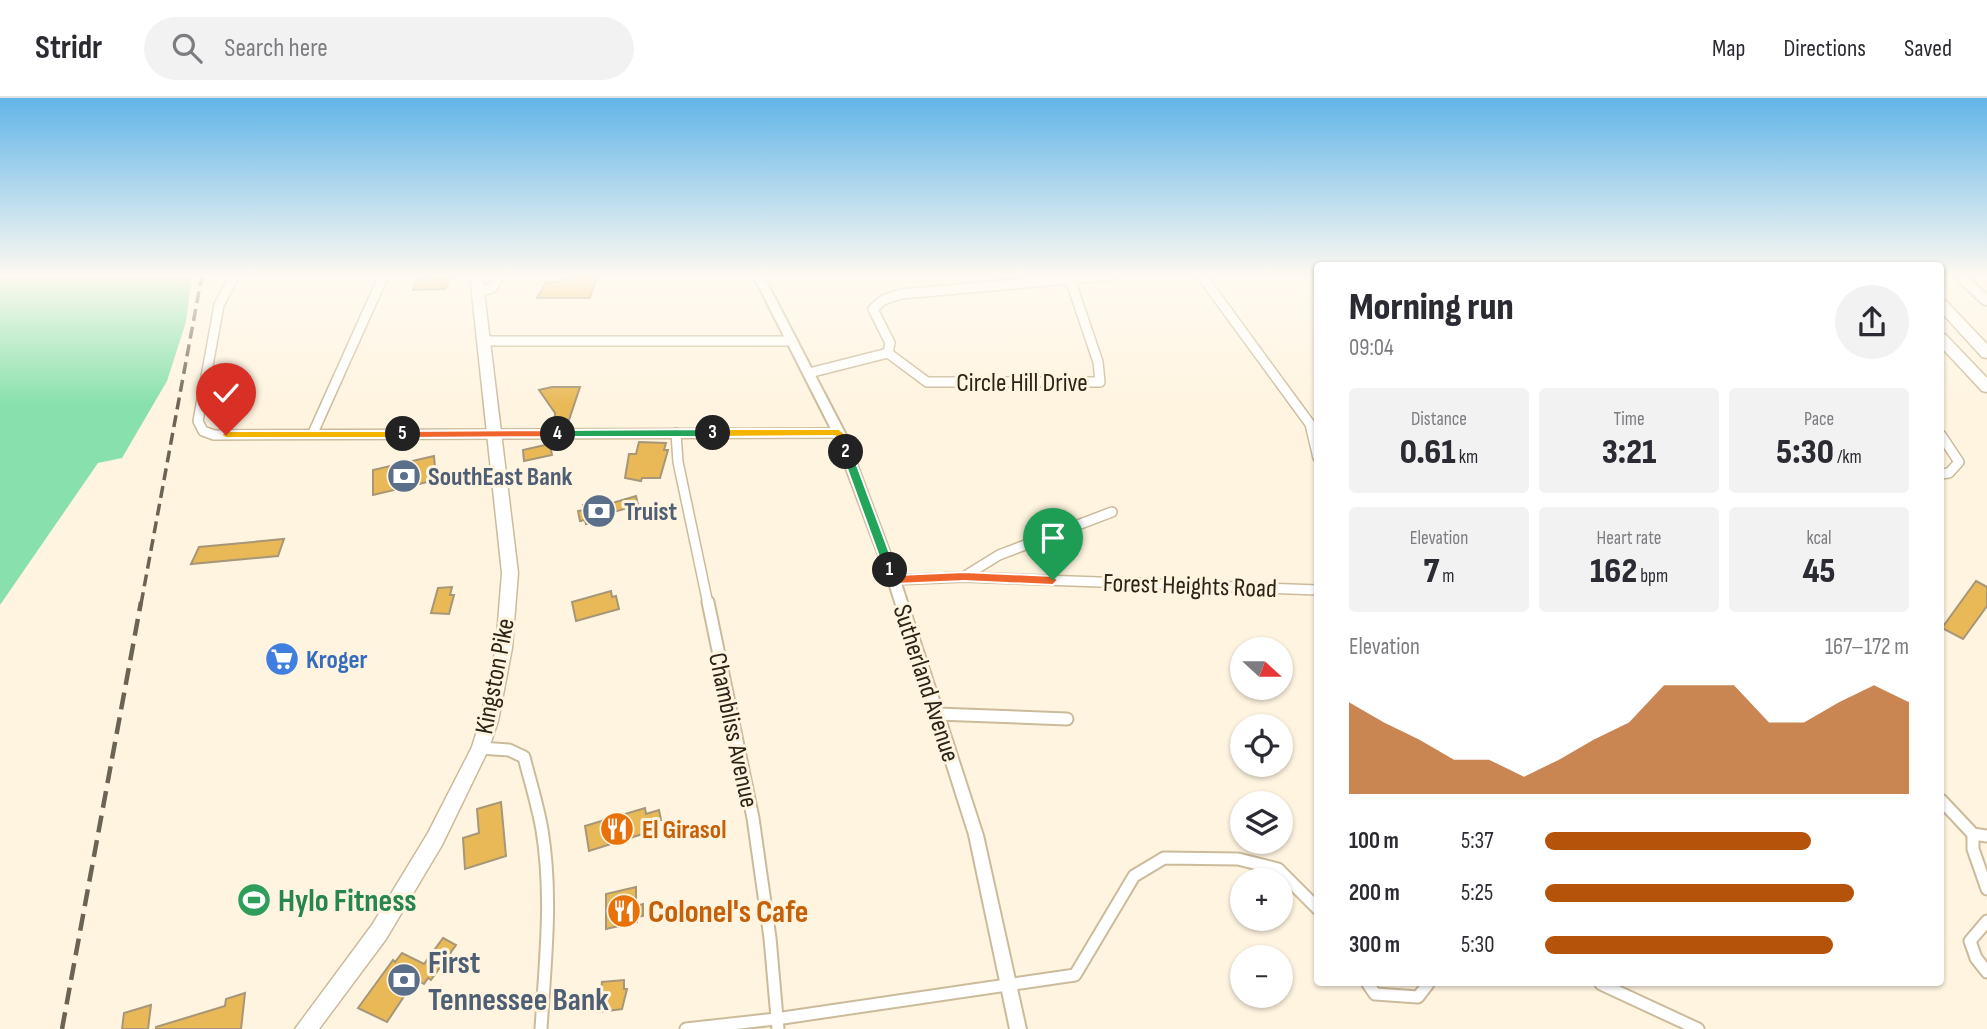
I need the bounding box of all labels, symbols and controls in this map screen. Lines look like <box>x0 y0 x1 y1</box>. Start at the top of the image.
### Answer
search box <box>144 17 634 80</box>
text: Stridr <box>35 28 102 68</box>
icon: search <box>168 29 206 67</box>
text: Search here <box>224 33 328 64</box>
text: Map <box>1712 34 1745 63</box>
text: Directions <box>1783 34 1866 63</box>
text: Saved <box>1904 34 1952 63</box>
text: Morning run <box>1349 285 1514 330</box>
button: share <box>1835 285 1909 359</box>
text: 09:04 <box>1349 334 1394 362</box>
pin <box>196 363 256 435</box>
street label: Circle Hill Drive <box>956 368 1088 399</box>
icon: check <box>207 374 245 412</box>
text: Distance <box>1411 408 1467 431</box>
text: Time <box>1613 408 1645 431</box>
text: Pace <box>1804 408 1834 431</box>
pin: 5 <box>386 416 420 452</box>
pin: 4 <box>540 416 576 452</box>
pin: 3 <box>696 416 730 450</box>
text: 3 <box>708 421 717 444</box>
text: 5 <box>398 422 407 445</box>
text: 4 <box>553 422 562 445</box>
text: 0.61 <box>1400 431 1456 474</box>
text: 3:21 <box>1602 431 1656 474</box>
text: 5:30 <box>1776 431 1834 474</box>
pin: 2 <box>828 434 864 470</box>
text: 2 <box>841 440 850 463</box>
text: km <box>1456 446 1478 469</box>
text: /km <box>1834 446 1862 469</box>
bank icon: SouthEast Bank <box>385 457 423 495</box>
place label: SouthEast Bank <box>428 462 573 493</box>
bank icon: Truist <box>580 492 618 530</box>
place label: Truist <box>624 497 677 528</box>
pin <box>1023 508 1083 580</box>
icon: arrive <box>1034 519 1072 557</box>
text: Elevation <box>1410 527 1468 550</box>
text: Heart rate <box>1597 527 1661 550</box>
text: kcal <box>1806 527 1832 550</box>
text: 7 <box>1423 550 1439 593</box>
text: 162 <box>1590 550 1637 593</box>
text: 45 <box>1803 550 1836 593</box>
pin: 1 <box>872 552 908 588</box>
text: 1 <box>886 558 893 581</box>
text: m <box>1439 565 1455 588</box>
text: bpm <box>1637 565 1668 588</box>
street label: Forest Heights Road <box>1103 568 1277 605</box>
street label: Sutherland Avenue <box>886 601 966 766</box>
street label: Kingston Pike <box>469 616 522 737</box>
text: Elevation <box>1349 633 1420 661</box>
text: 167–172 m <box>1825 633 1909 661</box>
north arrow <box>1230 637 1293 700</box>
map controls <box>1230 637 1293 1008</box>
supermarket icon: Kroger <box>263 640 301 678</box>
place label: Kroger <box>306 645 368 676</box>
street label: Chambliss Avenue <box>701 650 764 811</box>
button: locate <box>1230 714 1293 777</box>
button: layers <box>1230 791 1293 854</box>
restaurant icon: El Girasol <box>598 810 636 848</box>
place label: El Girasol <box>642 815 726 846</box>
text: 100 m <box>1349 827 1399 855</box>
text: 5:37 <box>1461 827 1493 855</box>
button: + <box>1230 868 1293 931</box>
text: 200 m <box>1349 879 1400 907</box>
text: 5:25 <box>1461 879 1493 907</box>
sports icon: Hylo Fitness <box>235 881 273 919</box>
place label: Hylo Fitness <box>278 882 416 921</box>
restaurant icon: Colonel's Cafe <box>605 892 643 930</box>
place label: Colonel's Cafe <box>648 893 808 932</box>
text: 300 m <box>1349 931 1400 959</box>
text: 5:30 <box>1461 931 1494 959</box>
place label: First Tennessee Bank <box>428 944 609 1020</box>
button: − <box>1230 945 1293 1008</box>
bank icon: First Tennessee Bank <box>385 961 423 999</box>

